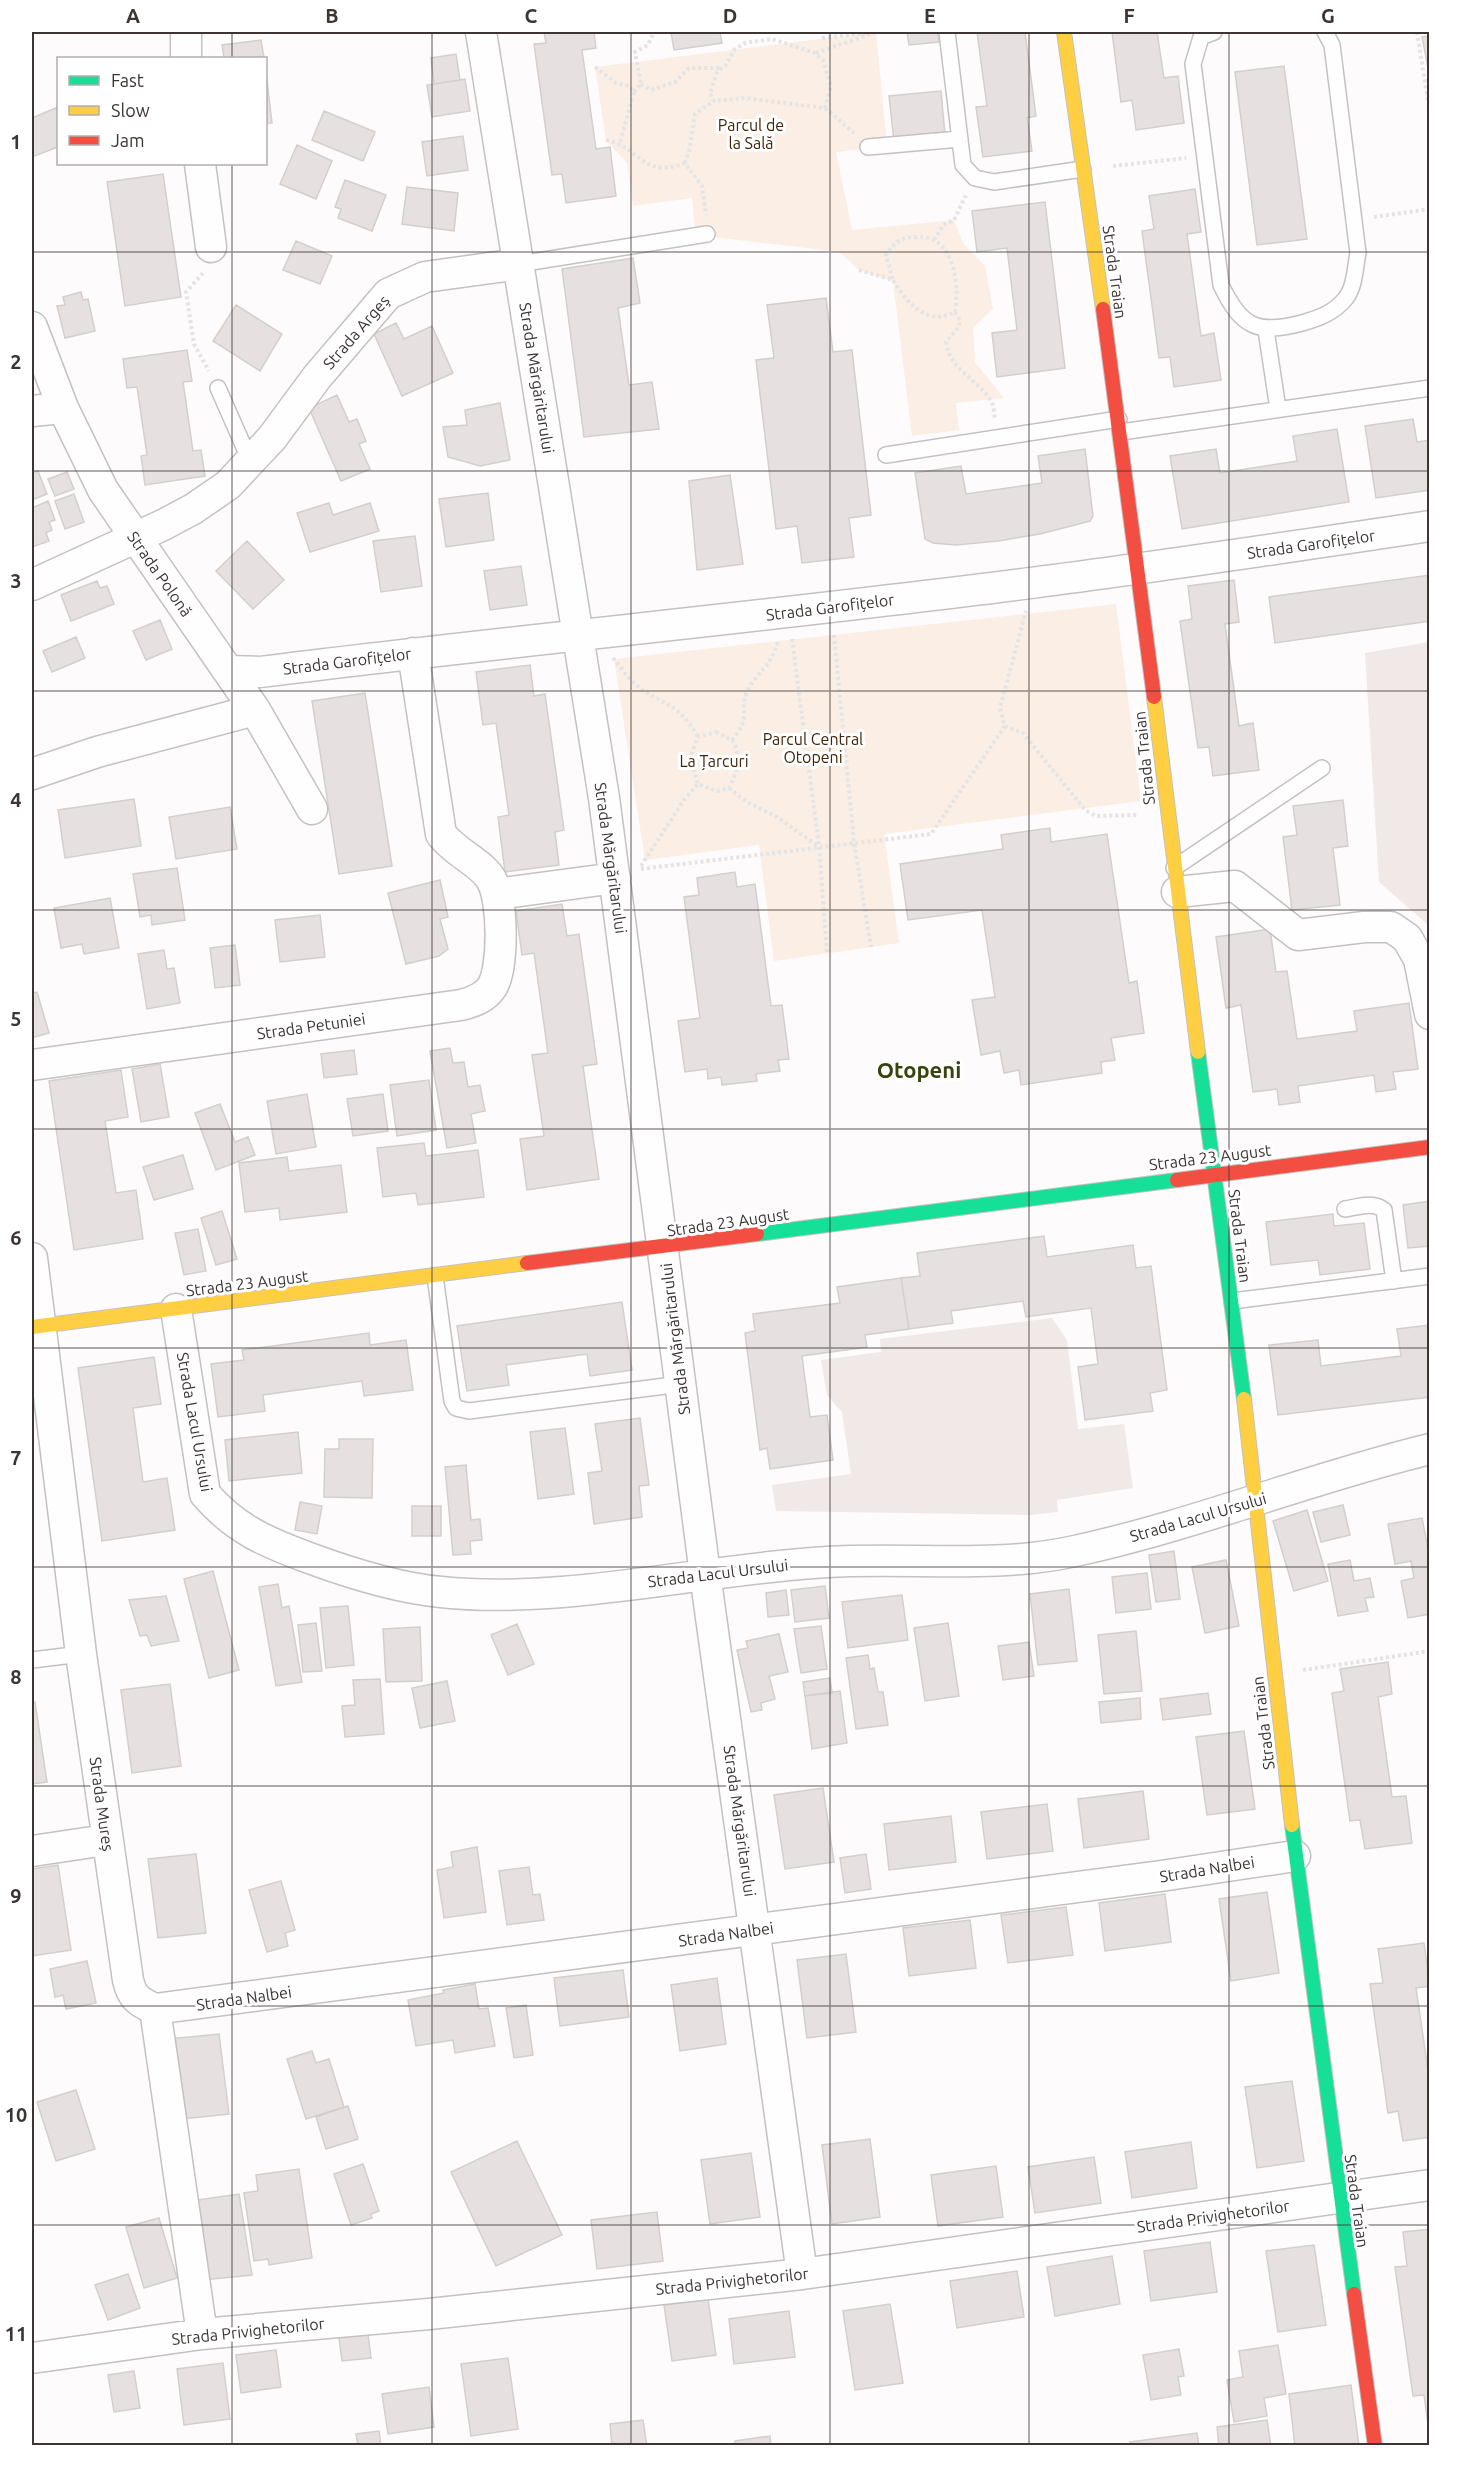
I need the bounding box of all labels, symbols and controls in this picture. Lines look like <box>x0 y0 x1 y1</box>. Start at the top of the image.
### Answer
text: A <box>126 4 140 27</box>
text: B <box>325 4 339 27</box>
text: C <box>525 4 538 27</box>
text: D <box>723 4 737 27</box>
text: E <box>924 4 936 27</box>
text: F <box>1123 4 1135 27</box>
text: G <box>1321 4 1335 27</box>
legend <box>57 57 267 165</box>
text: Fast <box>111 70 144 90</box>
text: Slow <box>111 100 150 120</box>
park label: Parcul de la Sală <box>718 116 784 152</box>
text: 1 <box>10 130 22 153</box>
text: Jam <box>111 130 145 150</box>
street label: Strada Traian <box>1100 224 1130 320</box>
street label: Strada Argeș <box>319 291 393 372</box>
street label: Strada Mărgăritarului <box>516 301 558 455</box>
text: 2 <box>10 350 22 373</box>
street label: Strada Garofițelor <box>1246 526 1376 562</box>
street label: Strada Polonă <box>124 528 196 620</box>
text: 3 <box>10 569 22 592</box>
street label: Strada Garofițelor <box>765 590 895 624</box>
street label: Strada Garofițelor <box>282 644 412 678</box>
street label: Strada Traian <box>1130 710 1158 806</box>
park label: Parcul Central Otopeni <box>763 730 863 766</box>
park label: La Țarcuri <box>679 752 749 770</box>
street label: Strada Mărgăritarului <box>591 781 631 935</box>
text: 4 <box>10 788 22 811</box>
text: 5 <box>10 1007 22 1030</box>
street label: Strada Petuniei <box>256 1009 366 1043</box>
district label: Otopeni <box>877 1057 961 1082</box>
street label: Strada 23 August <box>1148 1140 1273 1173</box>
street label: Strada Traian <box>1225 1188 1255 1284</box>
street label: Strada 23 August <box>666 1204 791 1239</box>
text: 6 <box>10 1226 22 1249</box>
street label: Strada Mărgăritarului <box>657 1262 693 1416</box>
street label: Strada 23 August <box>185 1266 310 1299</box>
street label: Strada Lacul Ursului <box>174 1351 216 1493</box>
text: 7 <box>10 1446 22 1469</box>
street label: Strada Lacul Ursului <box>1128 1489 1268 1545</box>
street label: Strada Lacul Ursului <box>647 1555 789 1591</box>
text: 8 <box>10 1665 22 1688</box>
street label: Strada Traian <box>1248 1675 1278 1771</box>
street label: Strada Mărgăritarului <box>720 1744 760 1898</box>
street label: Strada Mureș <box>86 1756 118 1852</box>
street label: Strada Nalbei <box>1158 1853 1256 1885</box>
text: 9 <box>10 1884 22 1907</box>
street label: Strada Nalbei <box>677 1918 775 1950</box>
street label: Strada Nalbei <box>195 1982 293 2014</box>
text: 10 <box>5 2103 27 2126</box>
street label: Strada Traian <box>1342 2153 1372 2249</box>
street label: Strada Privighetorilor <box>1136 2196 1290 2236</box>
street label: Strada Privighetorilor <box>655 2264 809 2298</box>
street label: Strada Privighetorilor <box>171 2314 325 2348</box>
text: 11 <box>5 2322 27 2345</box>

